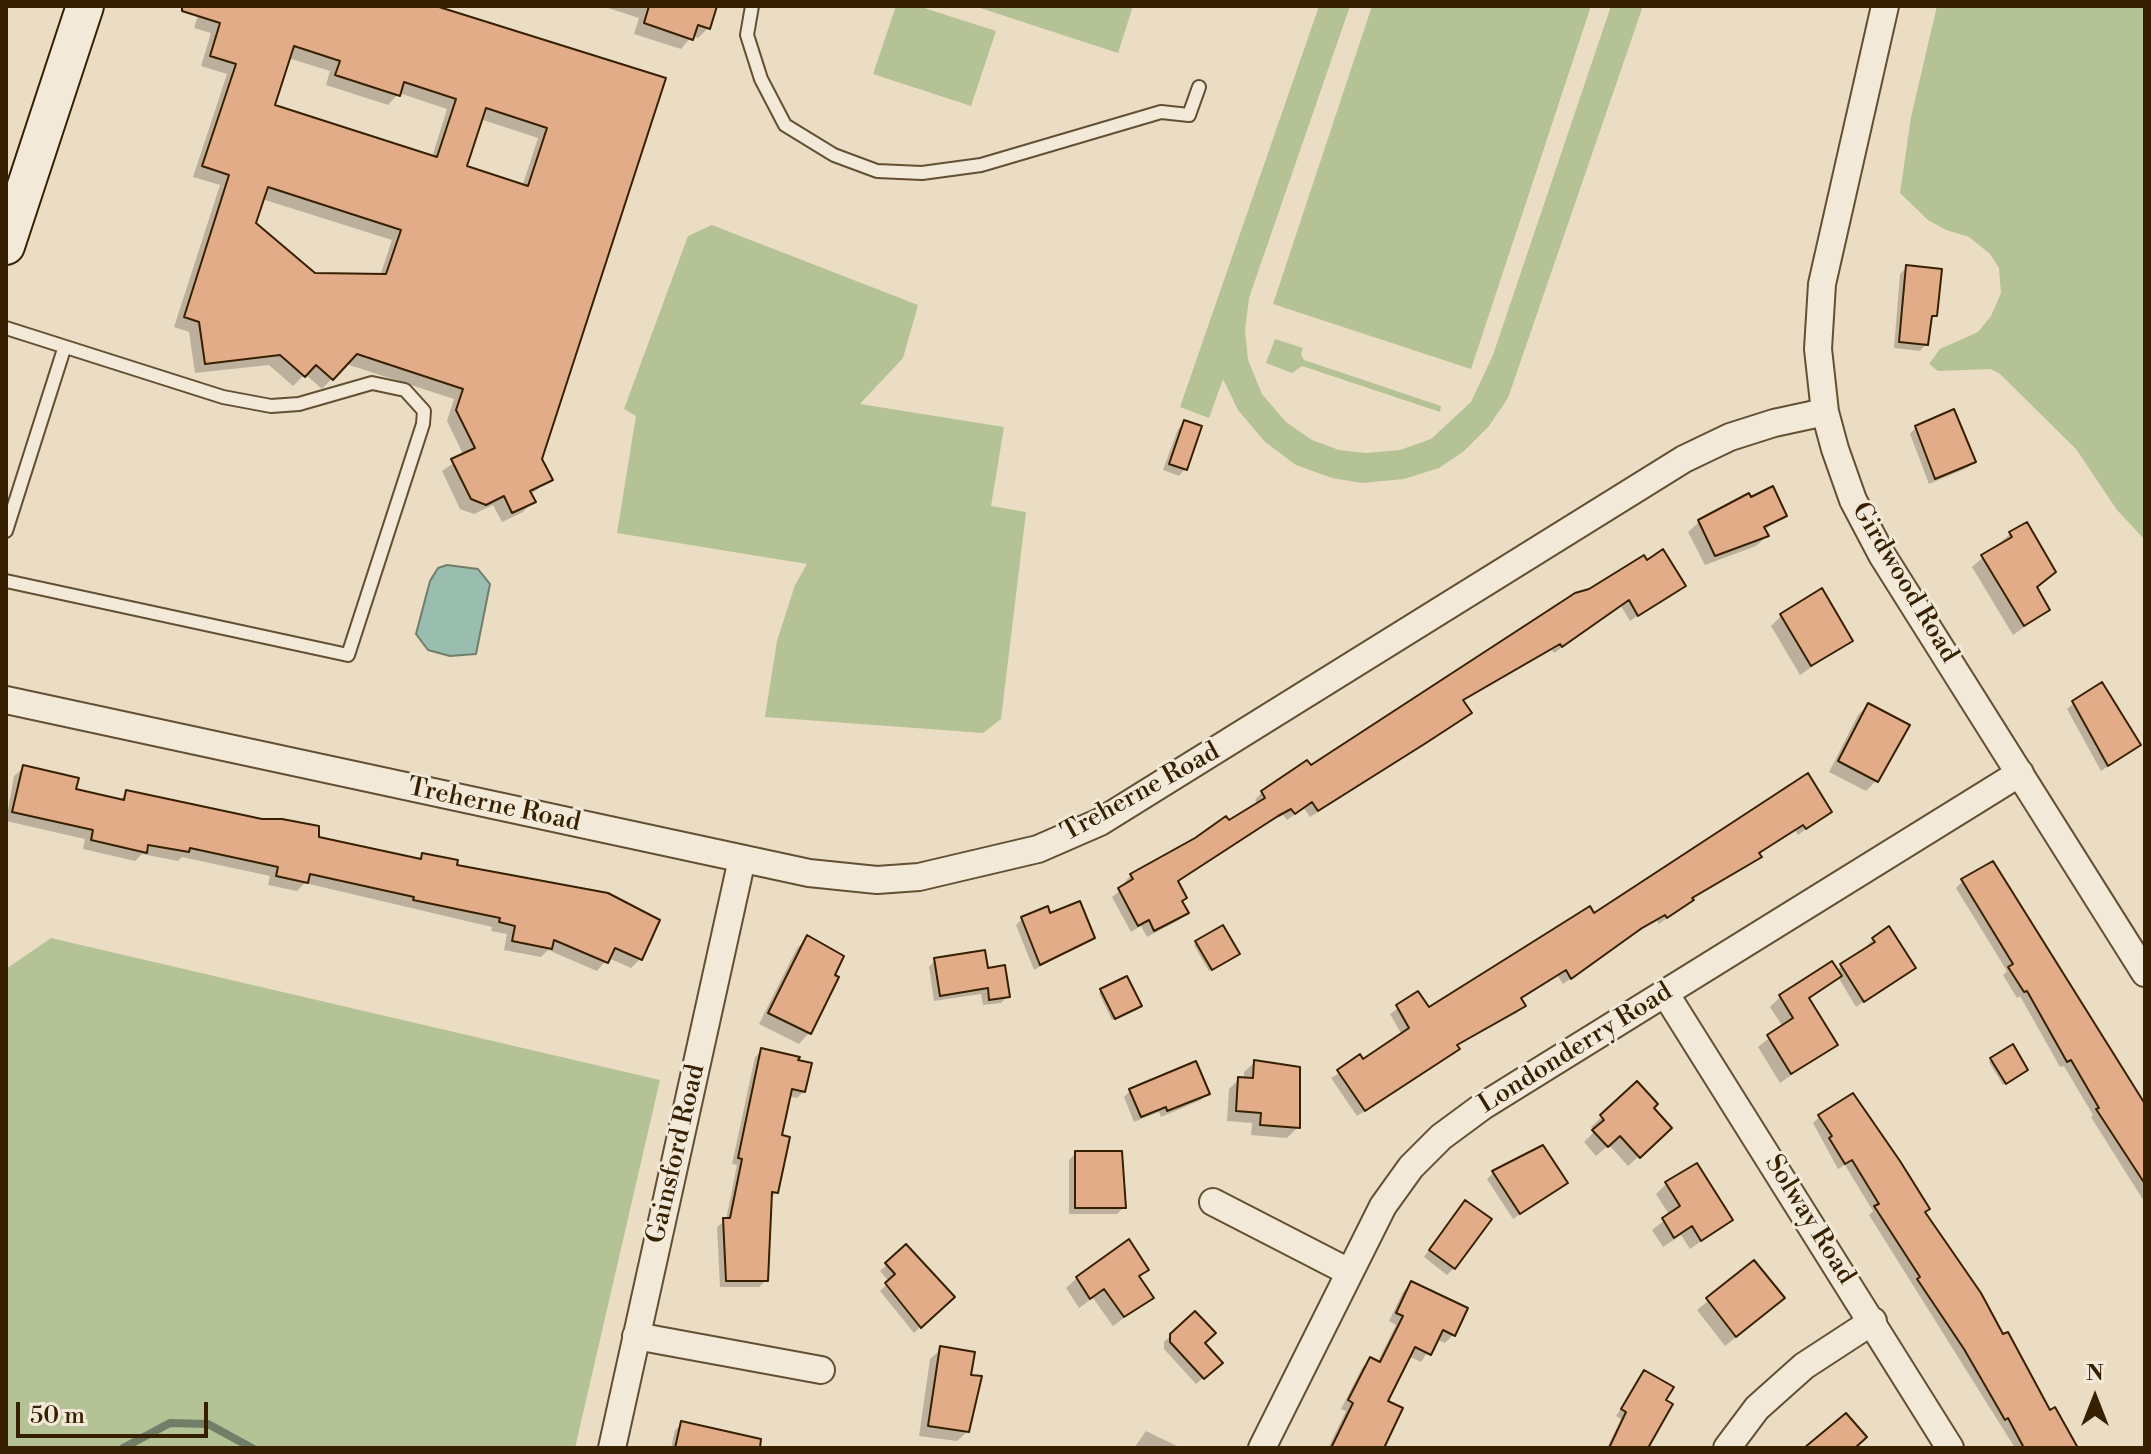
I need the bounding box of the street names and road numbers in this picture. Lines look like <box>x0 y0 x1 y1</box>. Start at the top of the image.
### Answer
street label: Girdwood Road <box>1844 497 1964 669</box>
street label: Treherne Road <box>1057 737 1225 849</box>
street label: Treherne Road <box>405 772 583 840</box>
street label: Londonderry Road <box>1473 977 1679 1121</box>
street label: Gainsford Road <box>641 1061 713 1247</box>
street label: Solway Road <box>1757 1150 1861 1290</box>

